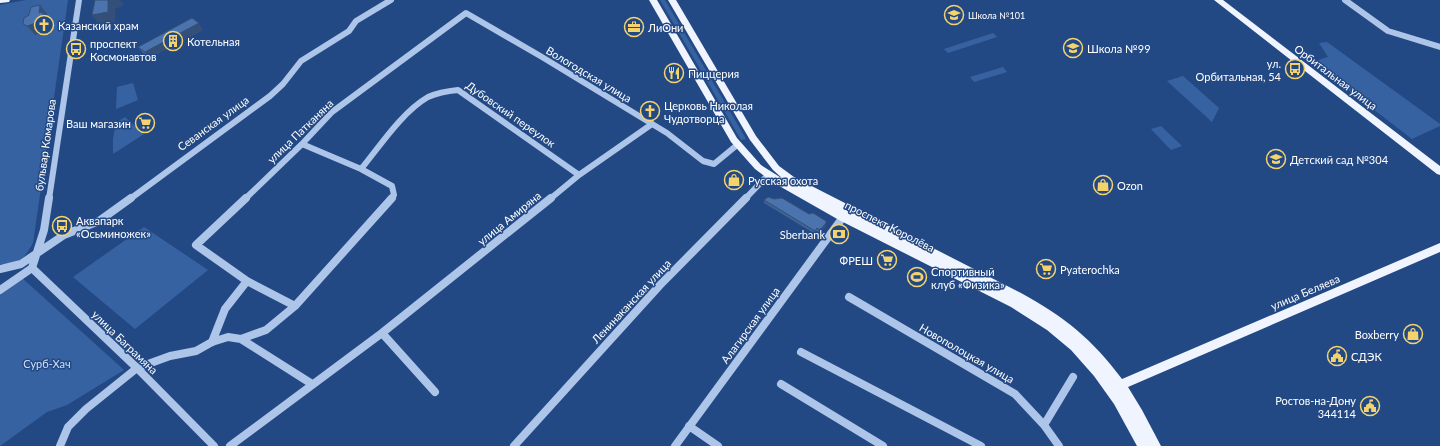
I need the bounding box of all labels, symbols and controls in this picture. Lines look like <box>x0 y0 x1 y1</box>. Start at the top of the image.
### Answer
school or university icon: Школа №101 <box>943 4 965 26</box>
place label: Школа №101 <box>968 10 1025 21</box>
church icon: Казанский храм <box>33 14 55 36</box>
office icon: ЛиОни <box>623 16 645 38</box>
place label: Казанский храм <box>58 19 139 32</box>
place label: ЛиОни <box>647 21 683 34</box>
building icon: Котельная <box>162 30 184 52</box>
place label: Котельная <box>187 35 240 48</box>
place label: проспект Космонавтов <box>90 37 157 63</box>
school or university icon: Школа №99 <box>1062 37 1084 59</box>
bus stop icon: проспект Космонавтов <box>65 38 87 60</box>
place label: Школа №99 <box>1087 42 1151 55</box>
street label: Орбитальная улица <box>1292 42 1380 112</box>
street label: Вологодская улица <box>544 43 634 105</box>
place label: ул. Орбитальная, 54 <box>1196 57 1282 83</box>
bus stop icon: ул. Орбитальная, 54 <box>1284 58 1306 80</box>
restaurant icon: Пиццерия <box>663 62 685 84</box>
place label: Пиццерия <box>688 67 739 80</box>
street label: Дубовский переулок <box>464 78 558 150</box>
street label: Севанская улица <box>175 93 251 153</box>
street label: улица Патканяна <box>265 96 335 166</box>
street label: бульвар Комарова <box>32 98 58 192</box>
place label: Церковь Николая Чудотворца <box>664 99 753 125</box>
church icon: Церковь Николая Чудотворца <box>639 100 661 122</box>
supermarket icon: Ваш магазин <box>134 112 156 134</box>
place label: Ваш магазин <box>66 117 131 130</box>
school or university icon: Детский сад №304 <box>1265 148 1287 170</box>
place label: Детский сад №304 <box>1290 153 1389 166</box>
shop icon: Русская охота <box>723 169 745 191</box>
place label: Русская охота <box>748 174 818 187</box>
shop icon: Ozon <box>1092 174 1114 196</box>
place label: Ozon <box>1117 179 1143 192</box>
street label: улица Амиряна <box>475 189 543 247</box>
street label: проспект Королёва <box>843 198 937 254</box>
place label: Аквапарк «Осьминожек» <box>76 214 151 240</box>
bus stop icon: Аквапарк «Осьминожек» <box>51 215 73 237</box>
bank icon: Sberbank <box>828 223 850 245</box>
place label: Sberbank <box>780 228 825 241</box>
supermarket icon: ФРЕШ <box>876 249 898 271</box>
place label: ФРЕШ <box>840 254 873 267</box>
street label: Ленинаканская улица <box>588 256 673 346</box>
supermarket icon: Pyaterochka <box>1035 258 1057 280</box>
place label: Pyaterochka <box>1060 263 1120 276</box>
place label: Спортивный клуб «Физика» <box>931 265 1005 291</box>
sports icon: Спортивный клуб «Физика» <box>906 266 928 288</box>
street label: улица Беляева <box>1268 272 1342 312</box>
street label: Алагирская улица <box>718 284 782 366</box>
street label: улица Баграмяна <box>90 307 160 377</box>
street label: Новополоцкая улица <box>917 321 1017 385</box>
shop icon: Boxberry <box>1402 323 1424 345</box>
place label: Boxberry <box>1355 328 1399 341</box>
public building icon: СДЭК <box>1326 345 1348 367</box>
place label: СДЭК <box>1351 350 1382 363</box>
park label: Сурб-Хач <box>23 357 71 370</box>
place label: Ростов-на-Дону 344114 <box>1275 394 1357 420</box>
public building icon: Ростов-на-Дону 344114 <box>1359 395 1381 417</box>

